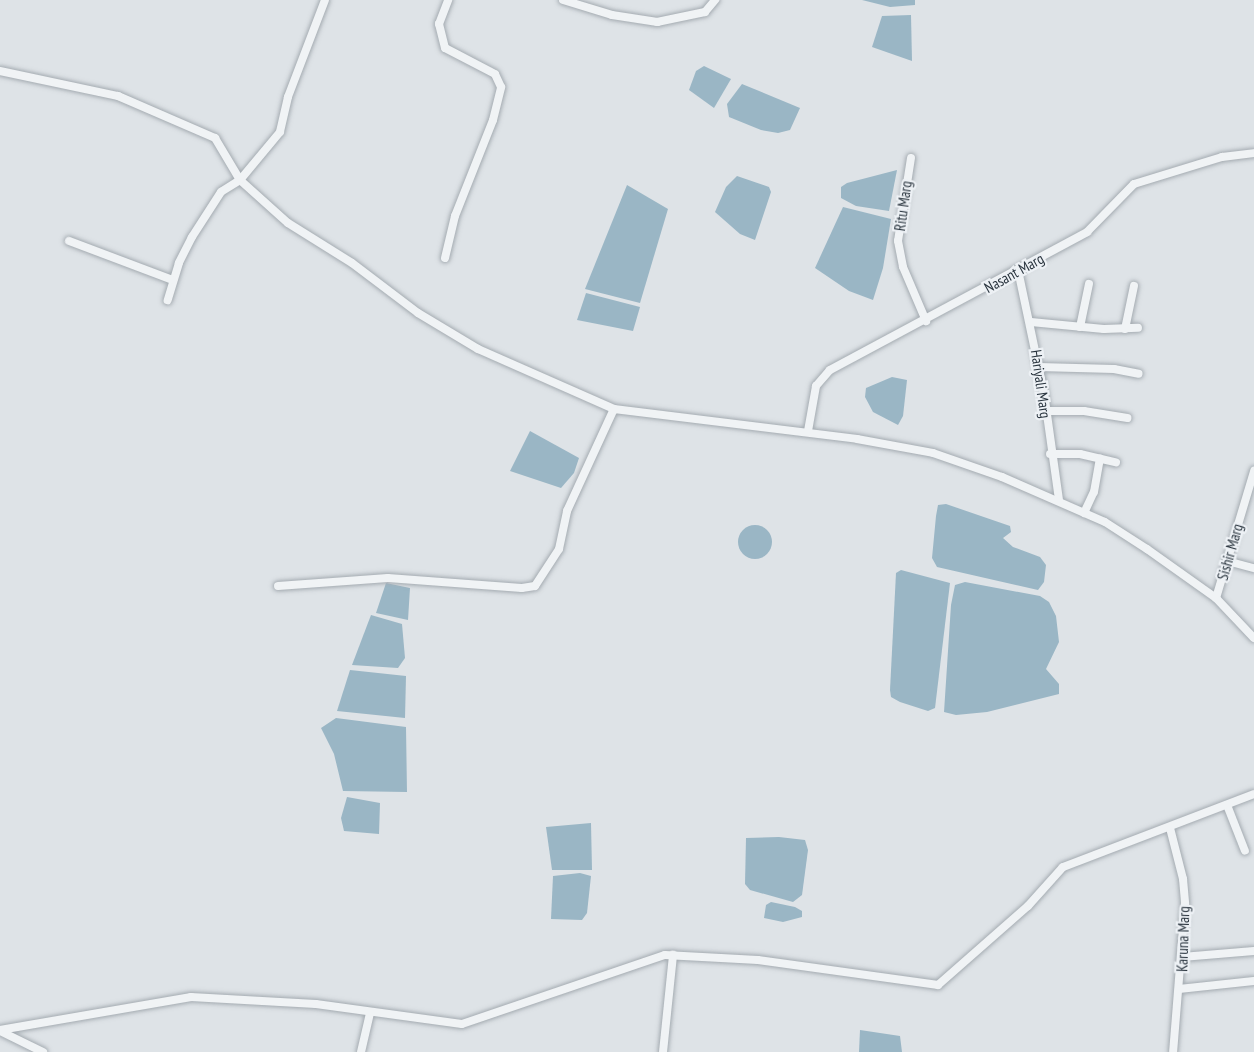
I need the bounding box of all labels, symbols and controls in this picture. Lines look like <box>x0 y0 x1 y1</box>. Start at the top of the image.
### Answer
street label: Ritu Marg <box>891 180 915 232</box>
street label: Nasant Marg <box>981 249 1047 297</box>
street label: Hariyali Marg <box>1027 349 1055 419</box>
street label: Sishir Marg <box>1213 522 1247 582</box>
street label: Karuna Marg <box>1173 906 1193 972</box>

